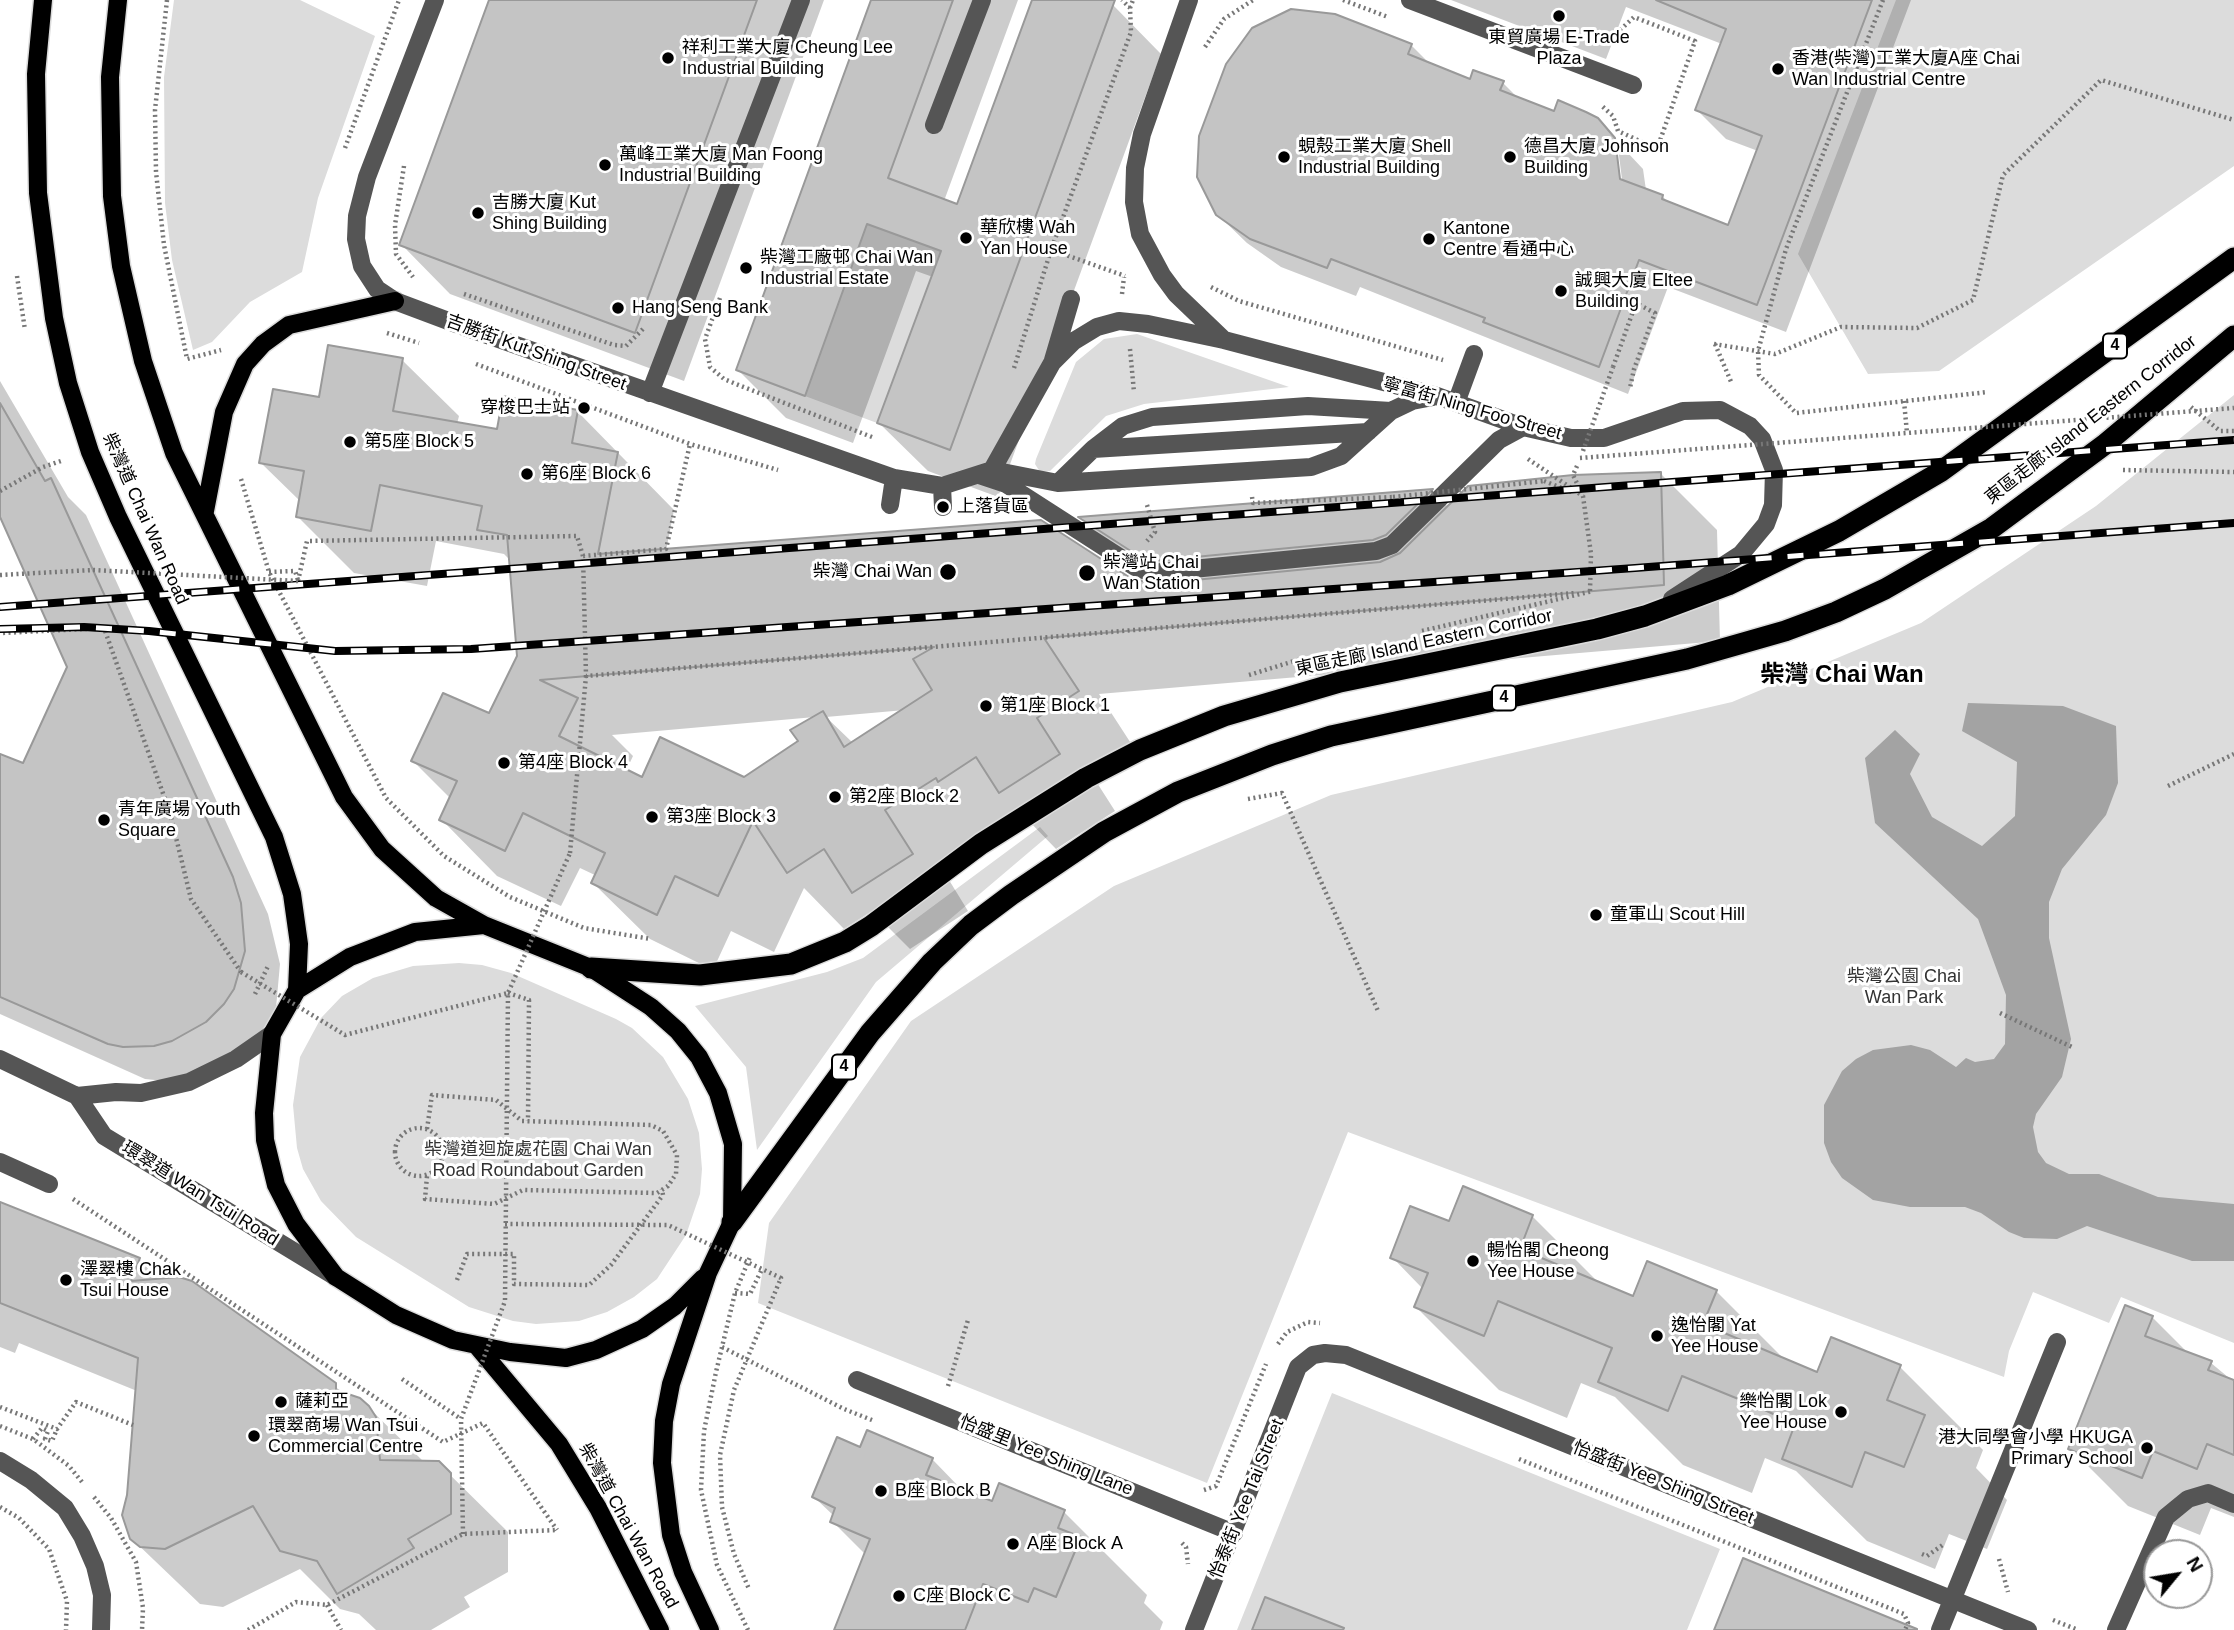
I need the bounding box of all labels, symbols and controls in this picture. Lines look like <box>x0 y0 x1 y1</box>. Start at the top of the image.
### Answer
marker: 東貿廣場 E-Trade Plaza <box>1551 8 1567 24</box>
place label: 東貿廣場 E-Trade Plaza <box>1488 27 1630 70</box>
place label: 祥利工業大廈 Cheung Lee Industrial Building <box>682 37 893 80</box>
place label: 香港(柴灣)工業大廈A座 Chai Wan Industrial Centre <box>1792 48 2020 90</box>
marker: 祥利工業大廈 Cheung Lee Industrial Building <box>660 50 676 66</box>
marker: 香港(柴灣)工業大廈A座 Chai Wan Industrial Centre <box>1770 61 1786 77</box>
place label: 蜆殼工業大廈 Shell Industrial Building <box>1298 136 1451 178</box>
place label: 德昌大廈 Johnson Building <box>1524 136 1669 178</box>
place label: 萬峰工業大廈 Man Foong Industrial Building <box>619 144 823 186</box>
marker: 蜆殼工業大廈 Shell Industrial Building <box>1276 149 1292 165</box>
marker: 德昌大廈 Johnson Building <box>1502 149 1518 165</box>
marker: 萬峰工業大廈 Man Foong Industrial Building <box>597 157 613 173</box>
place label: 吉勝大廈 Kut Shing Building <box>492 192 607 234</box>
marker: 吉勝大廈 Kut Shing Building <box>470 205 486 221</box>
place label: 華欣樓 Wah Yan House <box>980 217 1075 260</box>
place label: Kantone Centre 看通中心 <box>1443 218 1574 260</box>
marker: 華欣樓 Wah Yan House <box>958 230 974 246</box>
marker: Kantone Centre 看通中心 <box>1421 231 1437 247</box>
place label: 柴灣工廠邨 Chai Wan Industrial Estate <box>760 247 933 290</box>
marker: 柴灣工廠邨 Chai Wan Industrial Estate <box>738 260 754 276</box>
place label: 誠興大廈 Eltee Building <box>1575 270 1693 312</box>
marker: 誠興大廈 Eltee Building <box>1553 283 1569 299</box>
place label: Hang Seng Bank <box>632 297 768 319</box>
marker: Hang Seng Bank <box>610 300 626 316</box>
street label: 吉勝街 Kut Shing Street <box>443 310 629 396</box>
street label: 東區走廊 Island Eastern Corridor <box>1981 331 2201 509</box>
road number: 4 <box>2103 334 2127 358</box>
street label: 寧富街 Ning Foo Street <box>1380 373 1564 445</box>
place label: 穿梭巴士站 <box>480 397 570 419</box>
marker: 穿梭巴士站 <box>576 400 592 416</box>
street label: 柴灣道 Chai Wan Road <box>97 430 193 608</box>
place label: 第5座 Block 5 <box>364 431 474 453</box>
marker: 第5座 Block 5 <box>342 434 358 450</box>
place label: 第6座 Block 6 <box>541 463 651 485</box>
marker: 第6座 Block 6 <box>519 466 535 482</box>
place label: 上落貨區 <box>957 496 1029 518</box>
marker: 上落貨區 <box>935 499 951 515</box>
place label: 柴灣站 Chai Wan Station <box>1103 552 1200 594</box>
place label: 柴灣 Chai Wan <box>813 561 932 583</box>
marker: 柴灣 Chai Wan <box>938 562 958 582</box>
marker: 柴灣站 Chai Wan Station <box>1077 563 1097 583</box>
street label: 東區走廊 Island Eastern Corridor <box>1294 605 1554 681</box>
district label: 柴灣 Chai Wan <box>1760 661 1924 689</box>
road number: 4 <box>1492 685 1516 710</box>
place label: 第1座 Block 1 <box>1000 695 1110 717</box>
marker: 第1座 Block 1 <box>978 698 994 714</box>
place label: 第4座 Block 4 <box>518 752 628 774</box>
marker: 第4座 Block 4 <box>496 755 512 771</box>
place label: 第2座 Block 2 <box>849 786 959 808</box>
marker: 第2座 Block 2 <box>827 789 843 805</box>
place label: 青年廣場 Youth Square <box>118 799 240 842</box>
place label: 第3座 Block 3 <box>666 806 776 828</box>
marker: 第3座 Block 3 <box>644 809 660 825</box>
marker: 青年廣場 Youth Square <box>96 812 112 828</box>
place label: 童軍山 Scout Hill <box>1610 904 1745 926</box>
marker: 童軍山 Scout Hill <box>1588 907 1604 923</box>
park label: 柴灣公園 Chai Wan Park <box>1847 966 1961 1009</box>
road number: 4 <box>832 1054 856 1079</box>
street label: 環翠道 Wan Tsui Road <box>118 1137 282 1251</box>
park label: 柴灣道迴旋處花園 Chai Wan Road Roundabout Garden <box>424 1139 652 1182</box>
place label: 暢怡閣 Cheong Yee House <box>1487 1240 1609 1282</box>
marker: 暢怡閣 Cheong Yee House <box>1465 1253 1481 1269</box>
place label: 澤翠樓 Chak Tsui House <box>80 1259 181 1302</box>
marker: 澤翠樓 Chak Tsui House <box>58 1272 74 1288</box>
place label: 逸怡閣 Yat Yee House <box>1671 1315 1758 1358</box>
marker: 逸怡閣 Yat Yee House <box>1649 1328 1665 1344</box>
place label: 薩莉亞 <box>295 1391 349 1413</box>
place label: 樂怡閣 Lok Yee House <box>1739 1391 1827 1434</box>
marker: 薩莉亞 <box>273 1394 289 1410</box>
marker: 樂怡閣 Lok Yee House <box>1833 1404 1849 1420</box>
street label: 怡盛里 Yee Shing Lane <box>956 1411 1136 1501</box>
place label: 環翠商場 Wan Tsui Commercial Centre <box>268 1415 423 1458</box>
street label: 怡泰街 Yee Tai Street <box>1205 1416 1289 1582</box>
place label: 港大同學會小學 HKUGA Primary School <box>1938 1427 2133 1470</box>
marker: 環翠商場 Wan Tsui Commercial Centre <box>246 1428 262 1444</box>
street label: 怡盛街 Yee Shing Street <box>1569 1437 1757 1529</box>
street label: 柴灣道 Chai Wan Road <box>574 1440 682 1612</box>
marker: 港大同學會小學 HKUGA Primary School <box>2139 1440 2155 1456</box>
place label: B座 Block B <box>895 1480 991 1502</box>
marker: B座 Block B <box>873 1483 889 1499</box>
place label: A座 Block A <box>1027 1533 1123 1555</box>
marker: A座 Block A <box>1005 1536 1021 1552</box>
north arrow <box>2143 1539 2213 1609</box>
text: N <box>2182 1553 2207 1575</box>
place label: C座 Block C <box>913 1585 1011 1607</box>
marker: C座 Block C <box>891 1588 907 1604</box>

